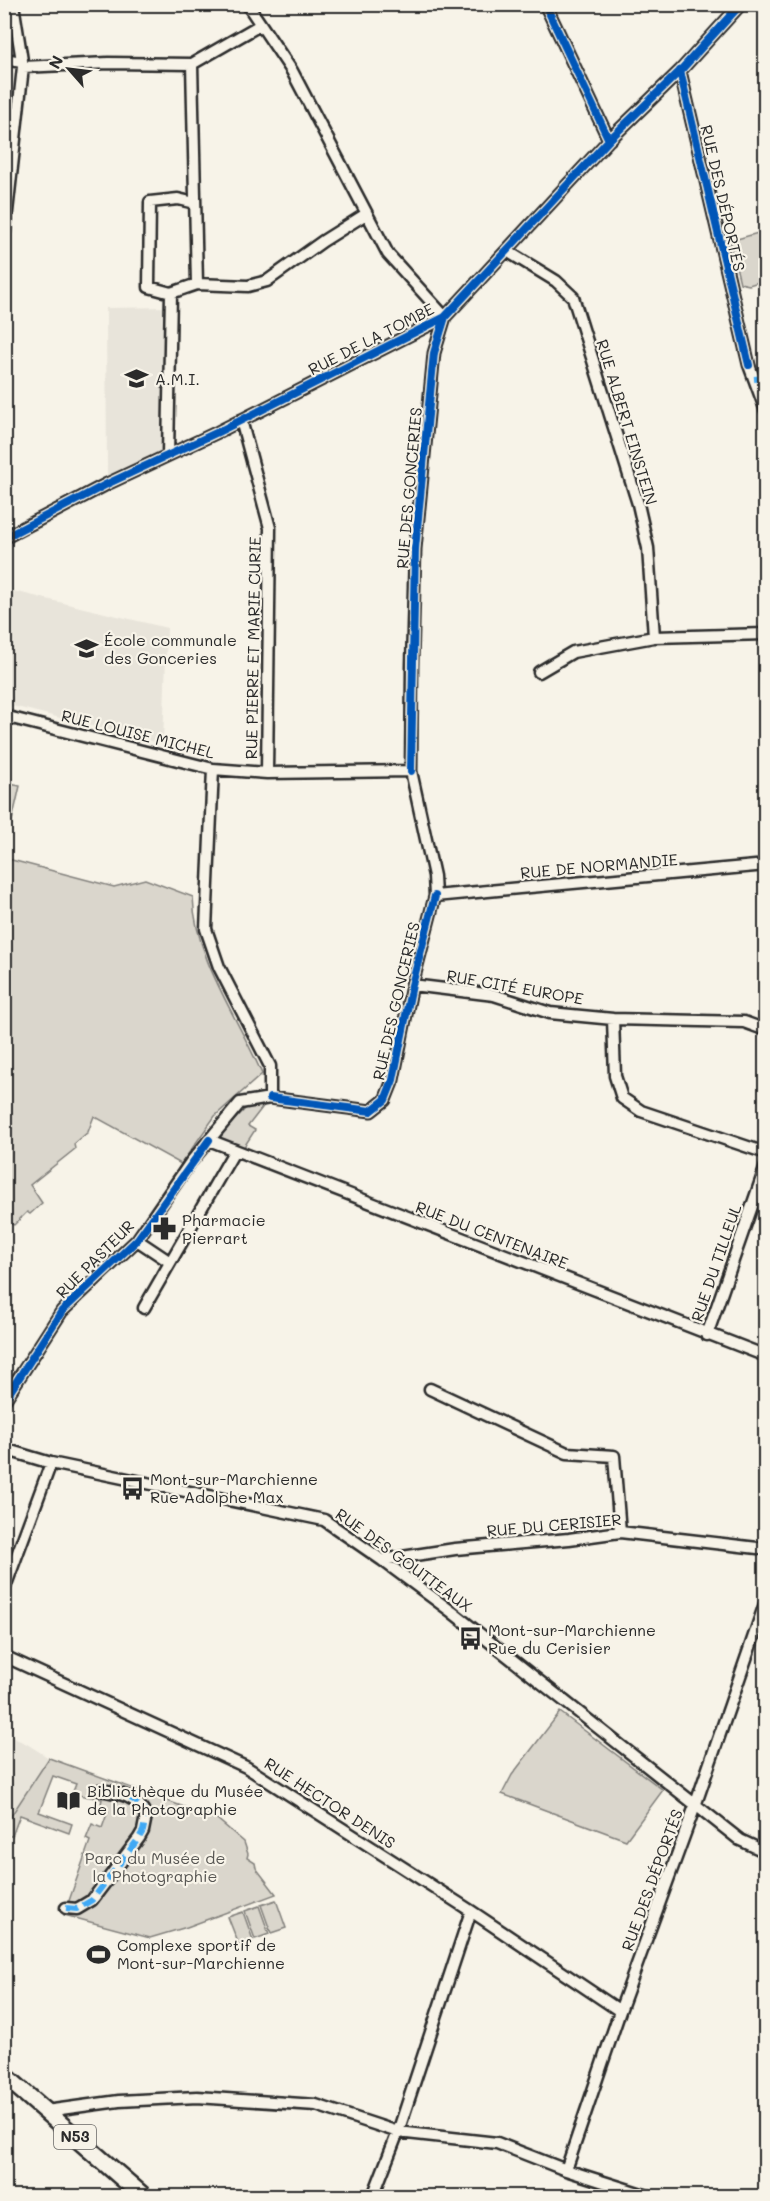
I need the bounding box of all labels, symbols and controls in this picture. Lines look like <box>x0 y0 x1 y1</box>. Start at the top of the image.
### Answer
north arrow <box>39 39 99 99</box>
text: N <box>43 51 67 72</box>
street label: RUE DES DÉPORTÉS <box>696 123 751 273</box>
street label: RUE DE LA TOMBE <box>304 298 437 379</box>
street label: RUE ALBERT EINSTEIN <box>592 337 663 507</box>
school or university icon: A.M.I. <box>124 366 150 392</box>
place label: A.M.I. <box>155 368 200 389</box>
street label: RUE DES GONCERIES <box>391 406 426 570</box>
street label: RUE PIERRE ET MARIE CURIE <box>240 536 265 760</box>
place label: École communale des Gonceries <box>104 629 237 668</box>
school or university icon: École communale des Gonceries <box>73 636 99 662</box>
street label: RUE LOUISE MICHEL <box>59 704 218 763</box>
street label: RUE DE NORMANDIE <box>519 848 679 883</box>
street label: RUE DES GONCERIES <box>367 920 424 1082</box>
street label: RUE CITÉ EUROPE <box>445 964 585 1009</box>
street label: RUE DU CENTENAIRE <box>413 1196 571 1273</box>
street label: RUE DU TILLEUL <box>686 1201 746 1324</box>
place label: Pharmacie Pierrart <box>182 1209 266 1248</box>
street label: RUE PASTEUR <box>51 1215 138 1302</box>
pharmacy icon: Pharmacie Pierrart <box>151 1216 177 1242</box>
place label: Mont-sur-Marchienne Rue Adolphe Max <box>150 1468 318 1507</box>
bus stop icon: Mont-sur-Marchienne Rue Adolphe Max <box>119 1475 145 1501</box>
street label: RUE DES GOUTTEAUX <box>332 1503 477 1616</box>
street label: RUE DU CERISIER <box>486 1508 622 1541</box>
place label: Mont-sur-Marchienne Rue du Cerisier <box>488 1619 656 1658</box>
bus stop icon: Mont-sur-Marchienne Rue du Cerisier <box>457 1626 483 1652</box>
street label: RUE HECTOR DENIS <box>261 1752 400 1853</box>
place label: Bibliothèque du Musée de la Photographie <box>87 1780 264 1819</box>
library icon: Bibliothèque du Musée de la Photographie <box>56 1787 82 1813</box>
street label: RUE DES DÉPORTÉS <box>616 1806 687 1954</box>
park label: Parc du Musée de la Photographie <box>85 1847 225 1886</box>
place label: Complexe sportif de Mont-sur-Marchienne <box>117 1934 285 1973</box>
sports icon: Complexe sportif de Mont-sur-Marchienne <box>86 1941 112 1967</box>
road number: N53 <box>54 2125 96 2149</box>

